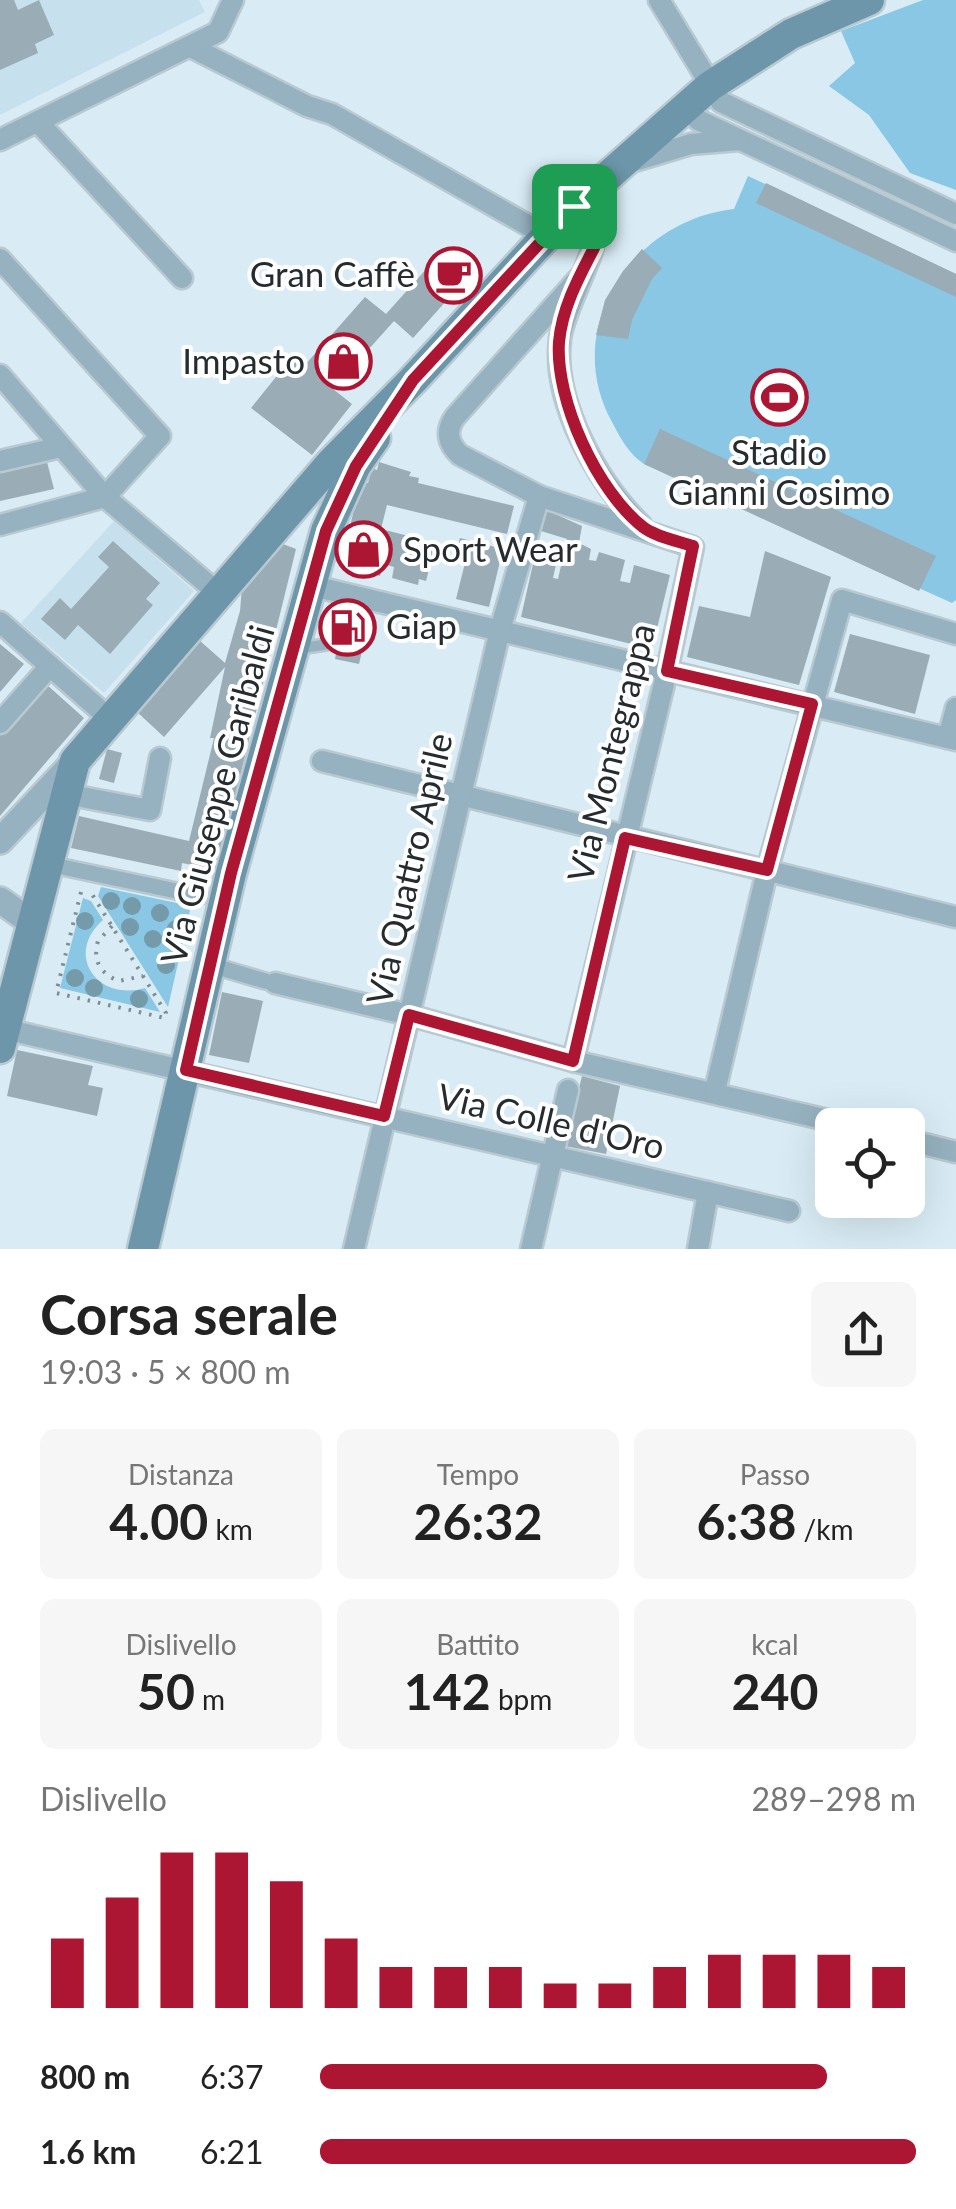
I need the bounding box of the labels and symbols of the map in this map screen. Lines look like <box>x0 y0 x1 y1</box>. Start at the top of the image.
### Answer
pin <box>532 164 617 249</box>
cafe icon: Gran Caffè <box>424 245 484 305</box>
place label: Gran Caffè <box>250 252 415 294</box>
shop icon: Impasto <box>314 332 374 392</box>
place label: Impasto <box>182 339 305 381</box>
sports icon: Stadio Gianni Cosimo <box>749 367 809 427</box>
place label: Stadio Gianni Cosimo <box>668 430 890 512</box>
shop icon: Sport Wear <box>334 520 394 580</box>
place label: Sport Wear <box>403 527 578 569</box>
fuel station icon: Giap <box>317 597 377 657</box>
place label: Giap <box>386 604 457 646</box>
street label: Via Montegrappa <box>558 619 663 886</box>
street label: Via Giuseppe Garibaldi <box>151 620 282 969</box>
street label: Via Quattro Aprile <box>356 729 460 1009</box>
street label: Via Colle d'Oro <box>434 1074 669 1167</box>

